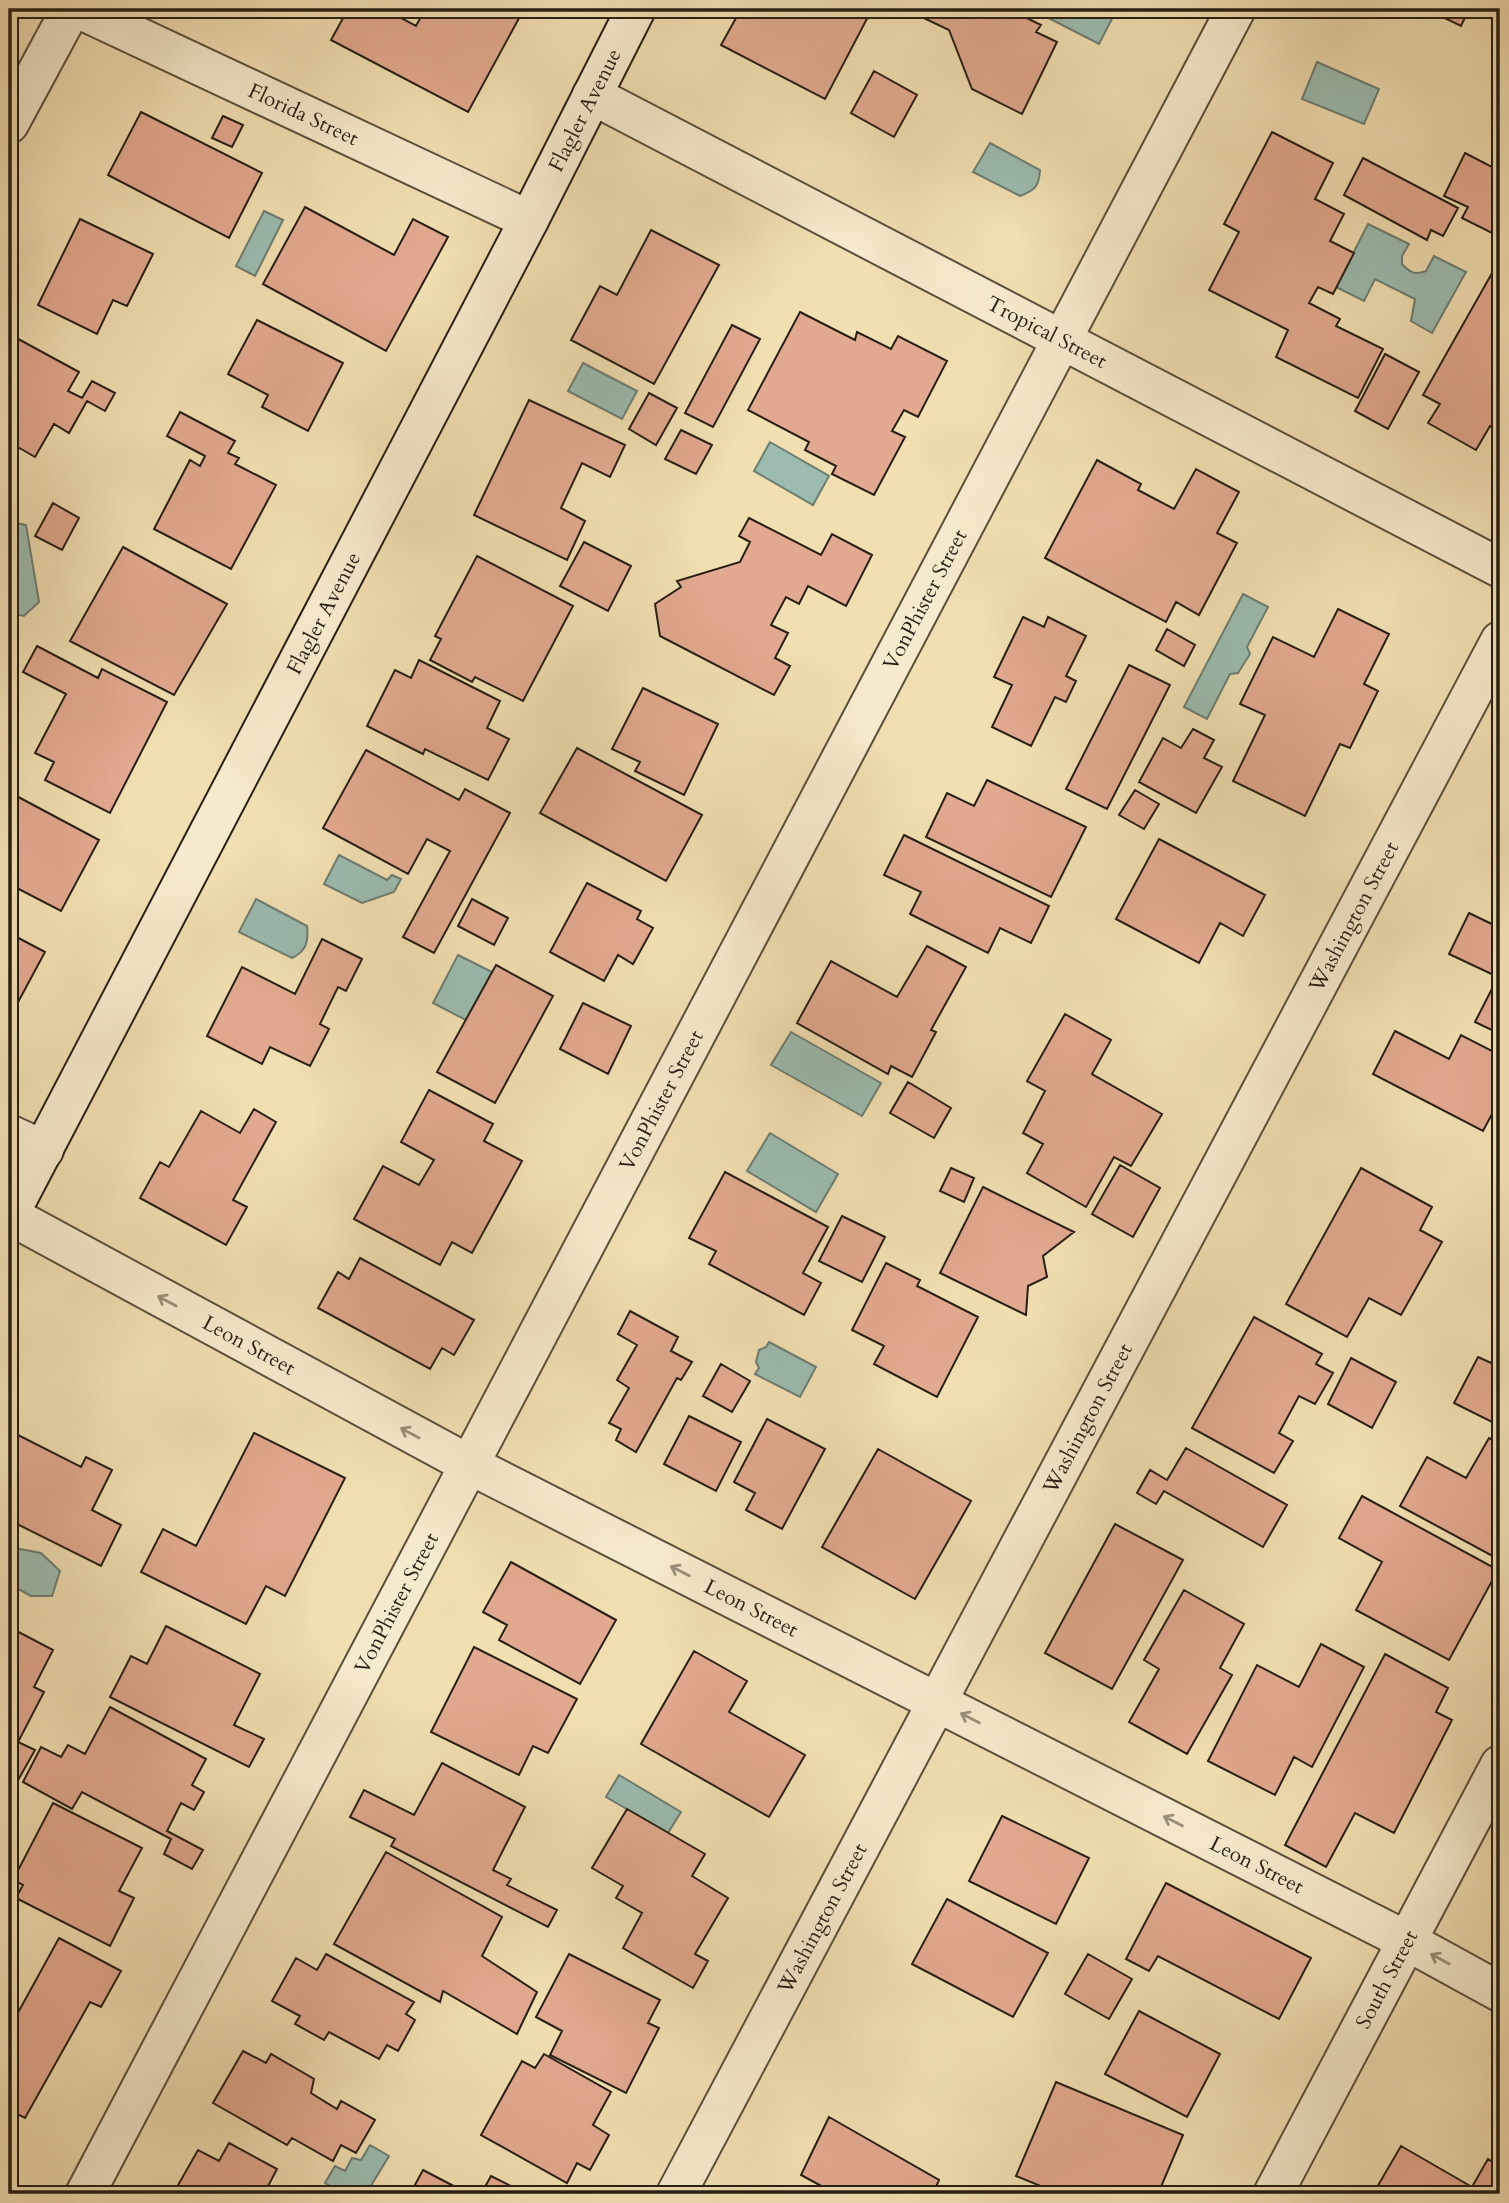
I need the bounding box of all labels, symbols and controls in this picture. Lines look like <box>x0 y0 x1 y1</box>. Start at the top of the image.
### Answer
street label: Flagler Avenue <box>542 44 629 177</box>
street label: Florida Street <box>243 76 364 153</box>
street label: Tropical Street <box>982 289 1112 376</box>
street label: VonPhister Street <box>876 524 975 676</box>
street label: Flagler Avenue <box>280 547 368 680</box>
street label: Washington Street <box>1302 836 1406 998</box>
street label: VonPhister Street <box>612 1025 711 1176</box>
one-way arrow <box>157 1294 177 1308</box>
street label: Leon Street <box>197 1309 301 1383</box>
street label: Washington Street <box>1036 1338 1140 1500</box>
one-way arrow <box>400 1425 421 1439</box>
street label: VonPhister Street <box>348 1527 446 1679</box>
one-way arrow <box>670 1564 691 1577</box>
street label: Leon Street <box>699 1572 803 1645</box>
one-way arrow <box>960 1710 981 1724</box>
one-way arrow <box>1163 1814 1184 1828</box>
street label: Leon Street <box>1205 1829 1309 1901</box>
street label: Washington Street <box>770 1838 875 2000</box>
street label: South Street <box>1349 1925 1425 2034</box>
one-way arrow <box>1431 1952 1451 1966</box>

